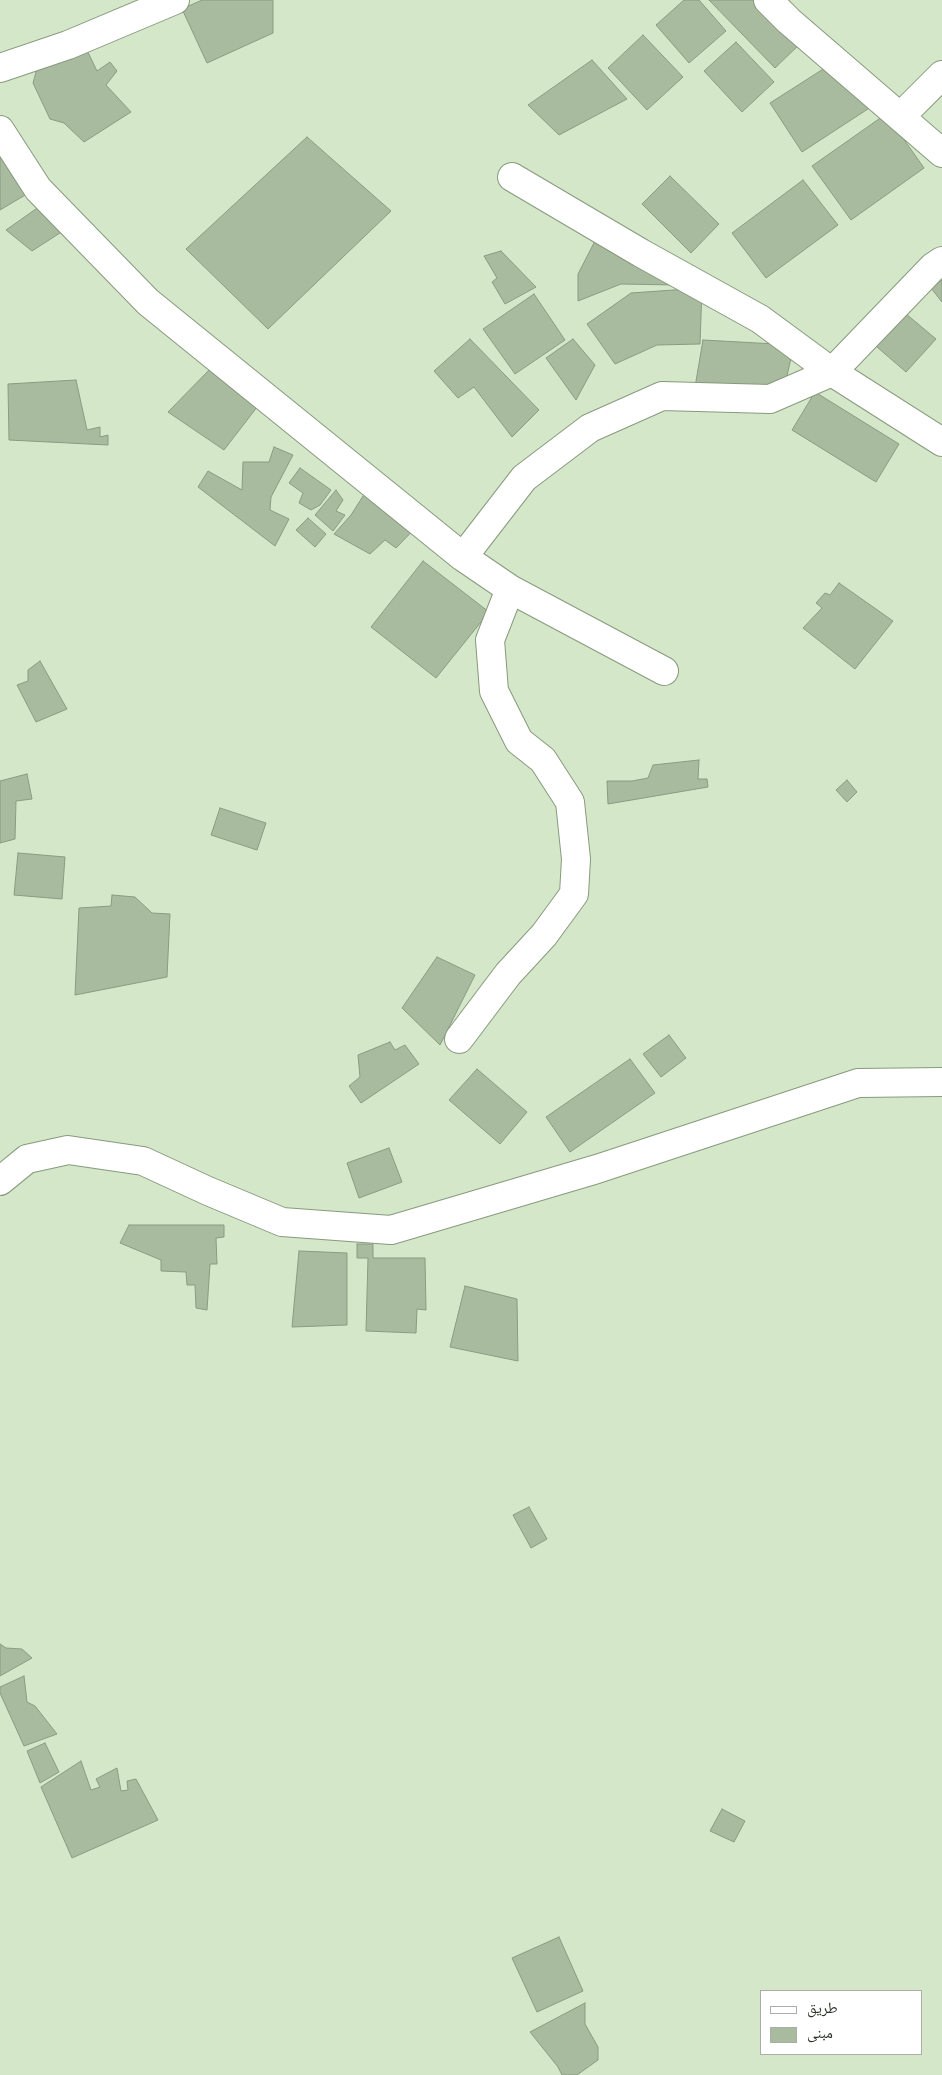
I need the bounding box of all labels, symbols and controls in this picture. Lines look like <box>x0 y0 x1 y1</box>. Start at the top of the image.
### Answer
legend <box>760 1990 922 2055</box>
text: طريق <box>807 1997 838 2018</box>
text: مبنى <box>807 2022 833 2043</box>

